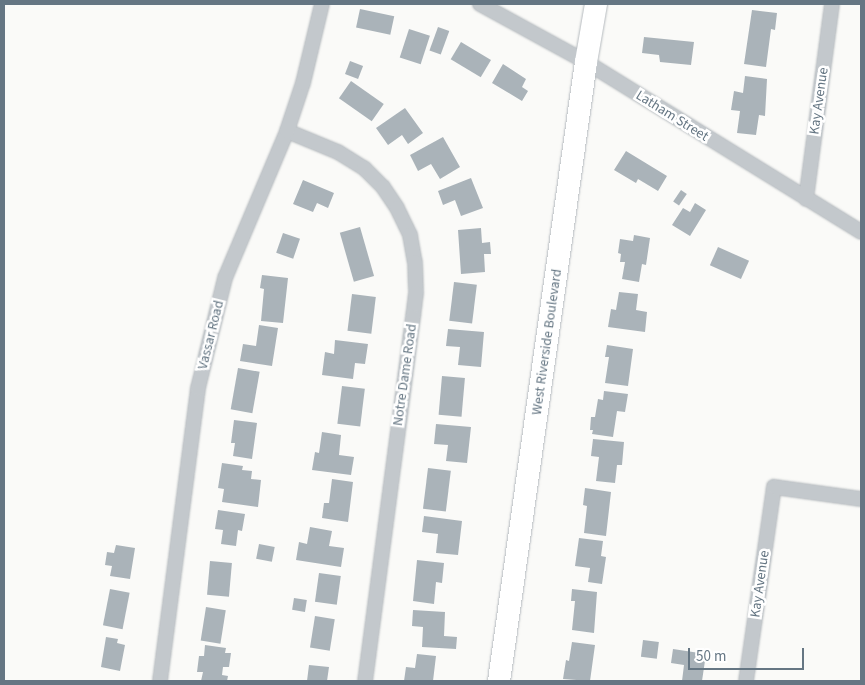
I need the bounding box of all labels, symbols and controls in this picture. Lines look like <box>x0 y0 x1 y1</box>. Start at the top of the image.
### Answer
street label: Kay Avenue <box>806 66 832 136</box>
street label: Latham Street <box>633 87 711 145</box>
street label: West Riverside Boulevard <box>528 268 566 416</box>
street label: Vassar Road <box>194 299 228 371</box>
street label: Notre Dame Road <box>390 323 420 427</box>
street label: Kay Avenue <box>747 549 773 619</box>
scale bar <box>690 638 806 670</box>
text: 50 m <box>696 646 726 667</box>

